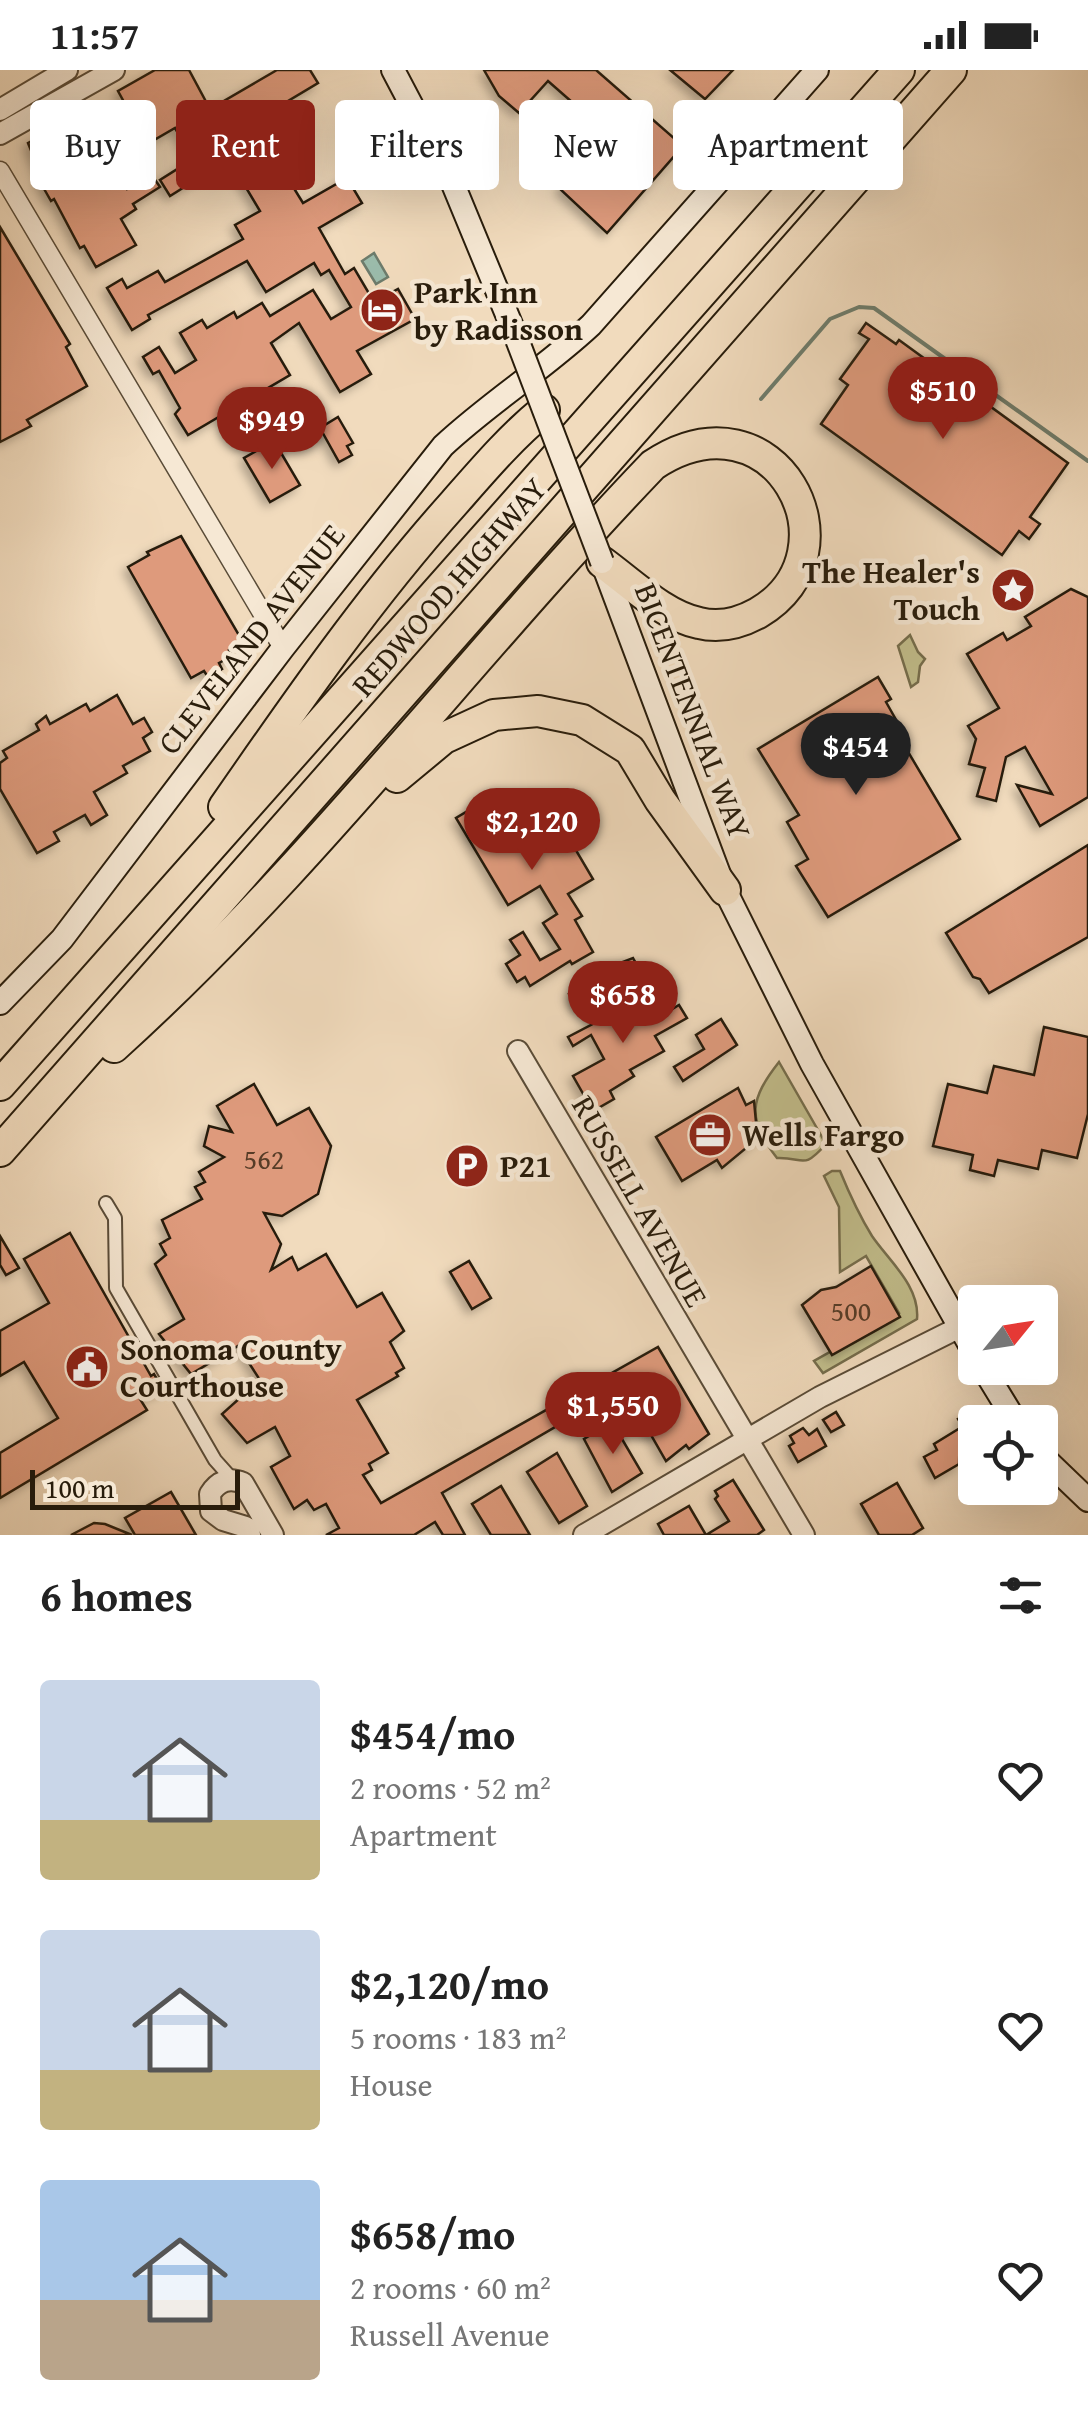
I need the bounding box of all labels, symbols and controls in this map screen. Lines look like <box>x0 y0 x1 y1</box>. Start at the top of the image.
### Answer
text: 11:57 <box>50 7 140 63</box>
chip: Buy <box>30 100 156 190</box>
chip: Rent <box>176 100 315 190</box>
chip: Filters <box>335 100 499 190</box>
chip: New <box>519 100 653 190</box>
chip: Apartment <box>673 100 903 190</box>
place label: Park Inn by Radisson <box>414 268 583 352</box>
hotel icon: Park Inn by Radisson <box>359 287 405 333</box>
pin: $510 <box>884 357 1002 442</box>
text: $510 <box>910 366 976 413</box>
pin: $949 <box>213 387 331 472</box>
text: $949 <box>239 396 305 443</box>
street label: REDWOOD HIGHWAY <box>340 467 557 707</box>
street label: CLEVELAND AVENUE <box>146 514 356 764</box>
place label: The Healer's Touch <box>802 548 980 632</box>
place icon: The Healer's Touch <box>990 567 1036 613</box>
street label: BICENTENNIAL WAY <box>623 576 764 846</box>
pin: $454 <box>797 713 915 798</box>
text: $454 <box>823 722 889 769</box>
pin: $2,120 <box>451 788 613 873</box>
text: $2,120 <box>486 797 578 844</box>
pin: $658 <box>564 961 682 1046</box>
text: $658 <box>590 970 656 1017</box>
street label: RUSSELL AVENUE <box>561 1086 720 1315</box>
place label: Wells Fargo <box>742 1111 905 1158</box>
office icon: Wells Fargo <box>687 1112 733 1158</box>
house number: 562 <box>244 1138 284 1179</box>
place label: P21 <box>500 1142 552 1189</box>
parking icon: P21 <box>444 1143 490 1189</box>
north arrow <box>958 1285 1058 1385</box>
map controls <box>958 1285 1058 1505</box>
house number: 500 <box>831 1290 871 1331</box>
place label: Sonoma County Courthouse <box>120 1325 342 1409</box>
public building icon: Sonoma County Courthouse <box>64 1344 110 1390</box>
pin: $1,550 <box>532 1372 694 1457</box>
text: $1,550 <box>567 1381 659 1428</box>
button: locate <box>958 1405 1058 1505</box>
scale bar <box>30 1465 240 1510</box>
text: 100 m <box>45 1467 114 1508</box>
text: 6 homes <box>40 1565 193 1626</box>
icon: filters <box>993 1568 1048 1623</box>
text: $454/mo <box>350 1703 515 1764</box>
icon: home <box>120 1720 240 1840</box>
icon: heart <box>993 1753 1048 1808</box>
text: 2 rooms · 52 m² <box>350 1764 551 1811</box>
text: Apartment <box>350 1811 497 1858</box>
text: $2,120/mo <box>350 1953 549 2014</box>
icon: home <box>120 1970 240 2090</box>
icon: heart <box>993 2003 1048 2058</box>
text: 5 rooms · 183 m² <box>350 2014 566 2061</box>
text: House <box>350 2061 433 2108</box>
text: $658/mo <box>350 2203 515 2264</box>
icon: home <box>120 2220 240 2340</box>
icon: heart <box>993 2253 1048 2308</box>
text: 2 rooms · 60 m² <box>350 2264 551 2311</box>
text: Russell Avenue <box>350 2311 550 2358</box>

